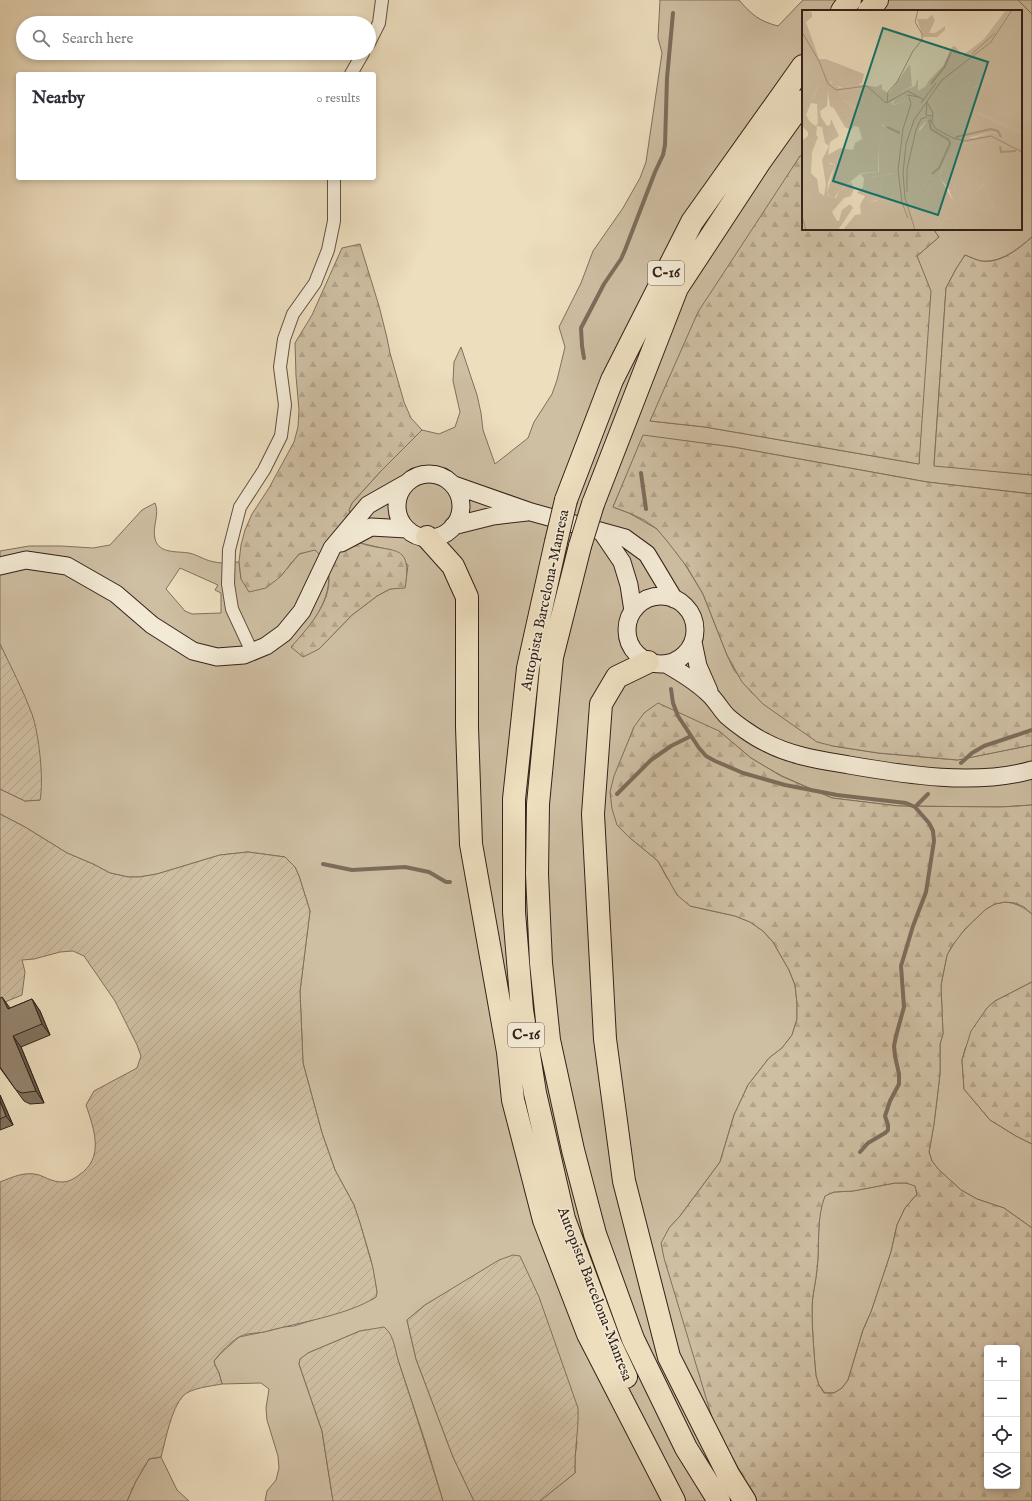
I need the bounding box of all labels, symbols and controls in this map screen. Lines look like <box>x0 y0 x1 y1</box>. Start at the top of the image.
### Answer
inset map <box>802 10 1022 230</box>
search box <box>16 16 376 60</box>
icon: search <box>30 27 52 49</box>
text: Search here <box>62 29 133 48</box>
text: Nearby <box>32 88 85 109</box>
text: 0 results <box>316 90 360 107</box>
road number: C-16 <box>648 261 684 285</box>
street label: Autopista Barcelona-Manresa <box>516 507 574 693</box>
road number: C-16 <box>508 1023 544 1047</box>
street label: Autopista Barcelona-Manresa <box>553 1203 637 1384</box>
map controls <box>984 1345 1020 1489</box>
button: + <box>984 1345 1020 1381</box>
button: − <box>984 1381 1020 1417</box>
button: locate <box>984 1417 1020 1453</box>
button: layers <box>984 1453 1020 1489</box>

